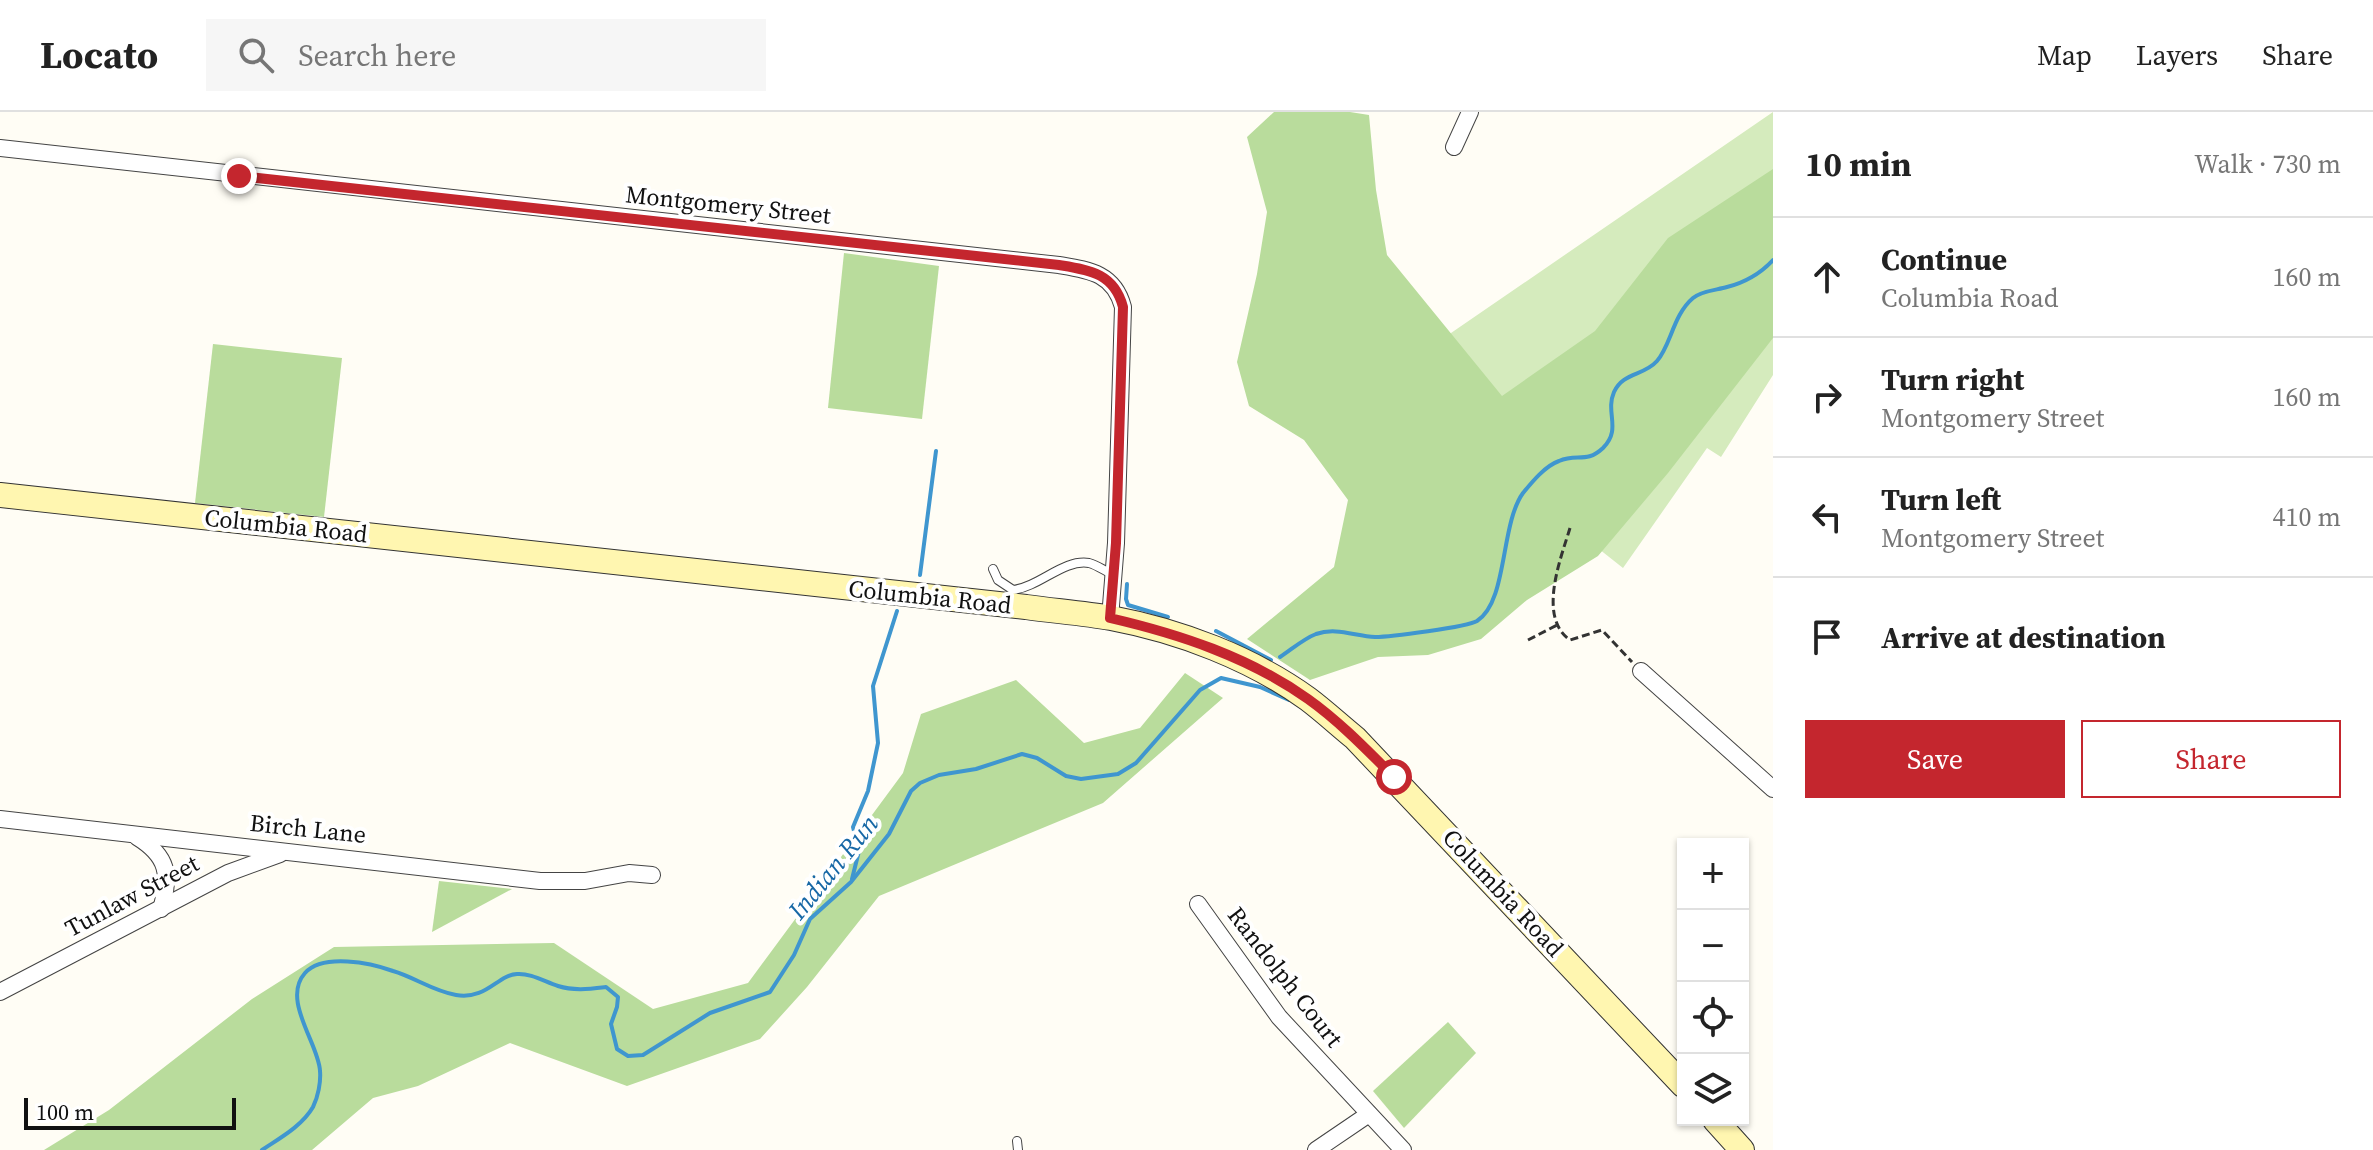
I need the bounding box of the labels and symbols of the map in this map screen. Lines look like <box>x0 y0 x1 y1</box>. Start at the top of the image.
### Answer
route end <box>221 158 257 194</box>
street label: Montgomery Street <box>624 177 832 232</box>
street label: Columbia Road <box>203 501 370 551</box>
street label: Columbia Road <box>847 572 1014 622</box>
route start <box>1376 759 1412 795</box>
street label: Birch Lane <box>248 806 368 851</box>
water label: Indian Run <box>779 807 887 928</box>
street label: Columbia Road <box>1435 822 1572 964</box>
street label: Tunlaw Street <box>59 846 205 945</box>
street label: Randolph Court <box>1220 900 1351 1054</box>
scale bar <box>24 1094 236 1130</box>

